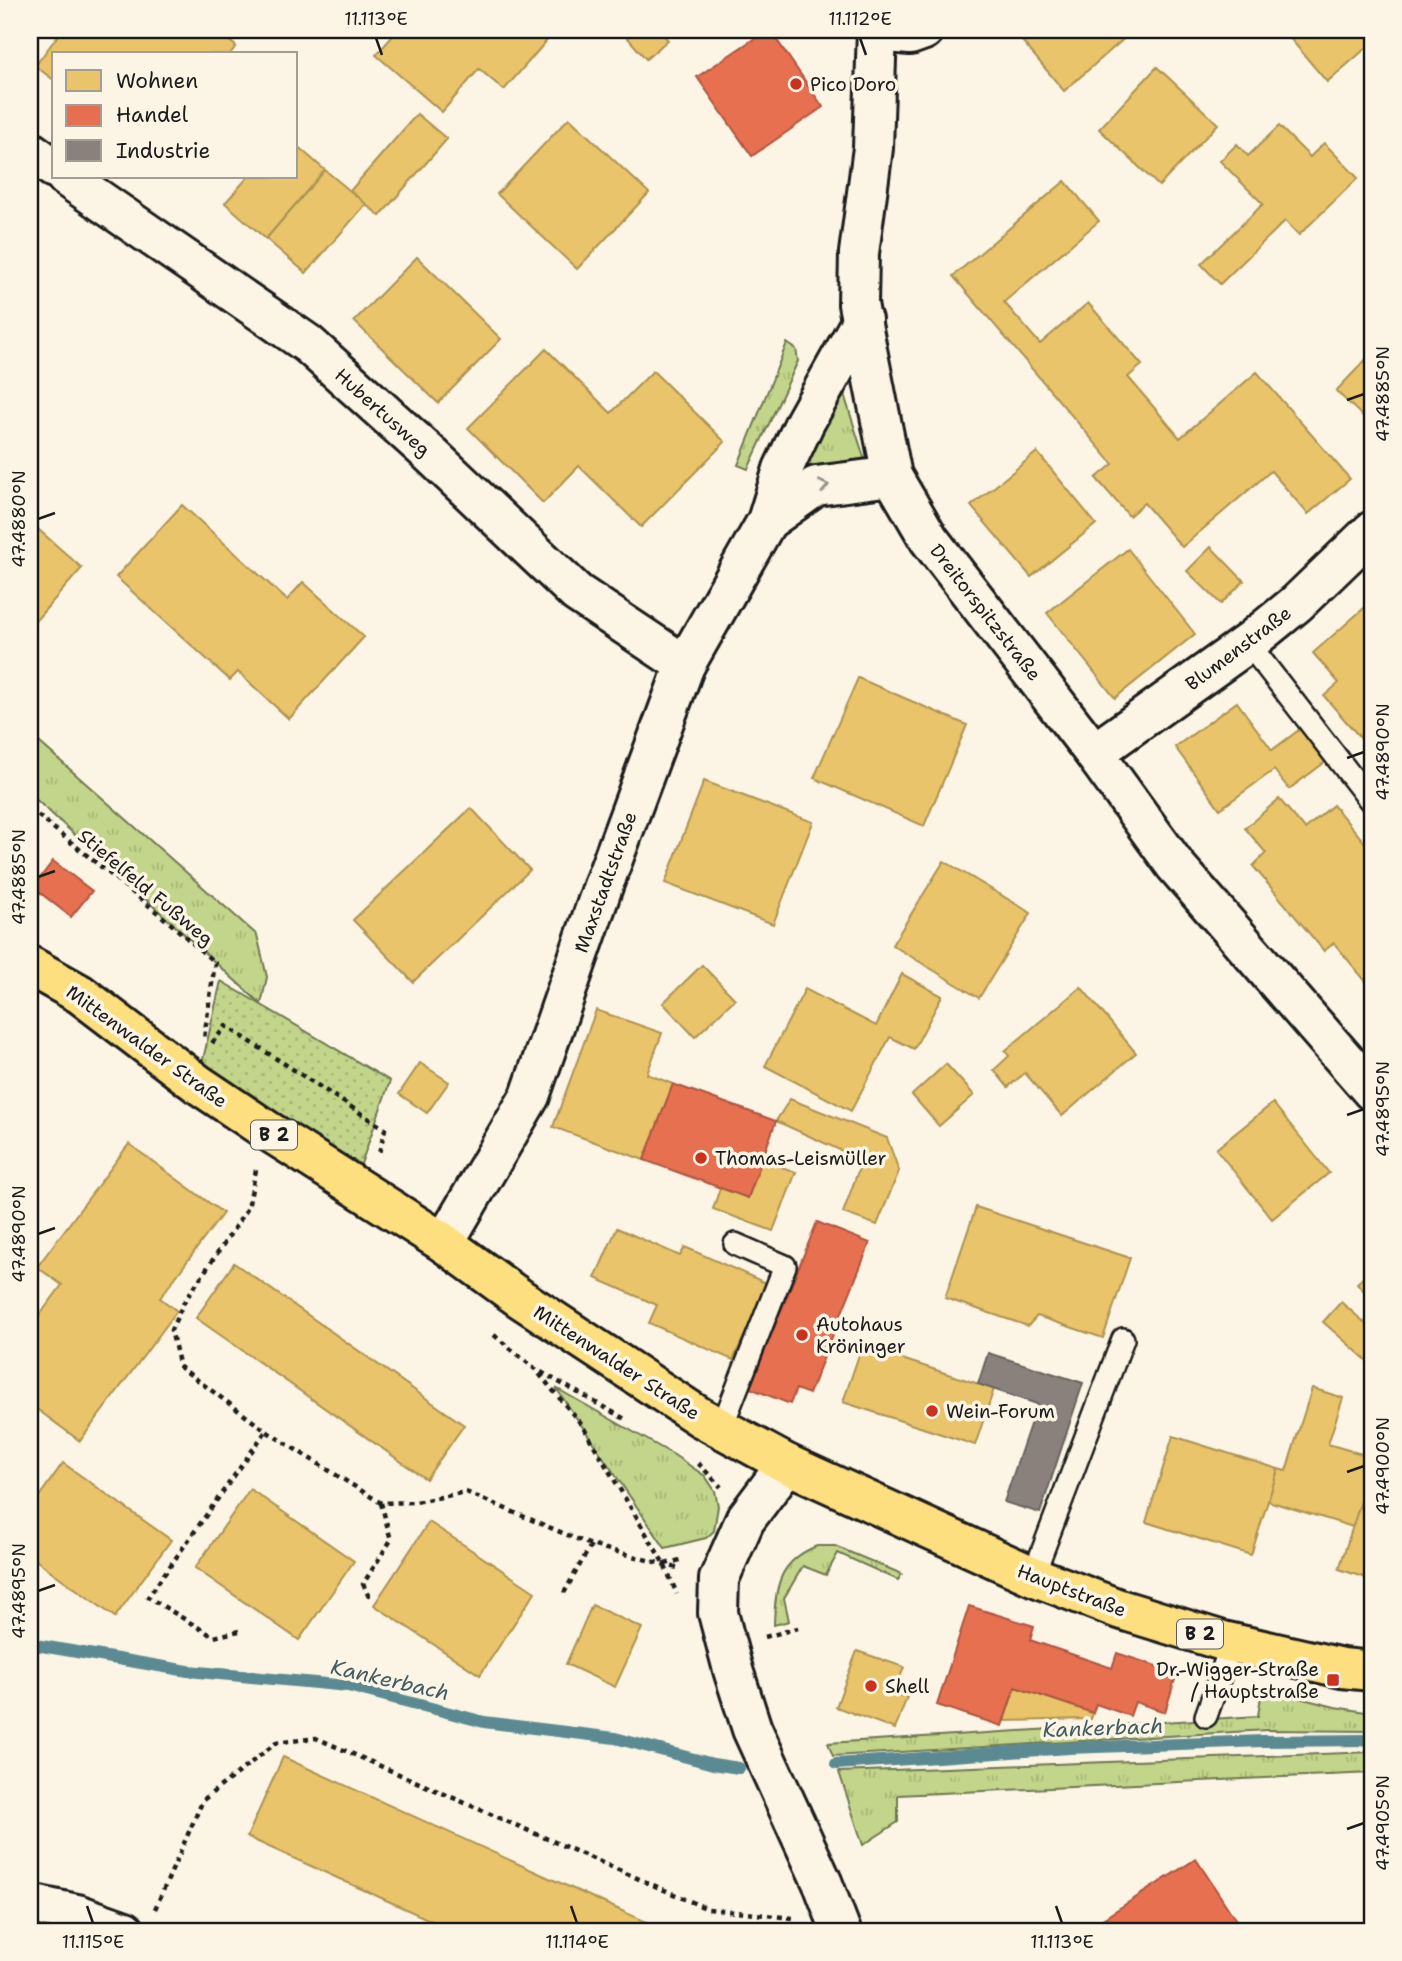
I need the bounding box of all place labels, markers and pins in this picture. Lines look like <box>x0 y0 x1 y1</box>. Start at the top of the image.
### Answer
place label: Pico Doro <box>810 72 896 97</box>
marker: Pico Doro <box>788 76 804 92</box>
place label: Thomas-Leismüller <box>715 1146 887 1171</box>
marker: Thomas-Leismüller <box>693 1150 709 1166</box>
place label: Autohaus Kröninger <box>816 1312 906 1359</box>
marker: Autohaus Kröninger <box>794 1327 810 1343</box>
place label: Wein-Forum <box>946 1399 1055 1424</box>
marker: Wein-Forum <box>924 1403 940 1419</box>
place label: Dr.-Wigger-Straße / Hauptstraße <box>1156 1657 1319 1704</box>
marker: Dr.-Wigger-Straße / Hauptstraße <box>1325 1672 1341 1688</box>
place label: Shell <box>885 1674 929 1699</box>
marker: Shell <box>863 1678 879 1694</box>

